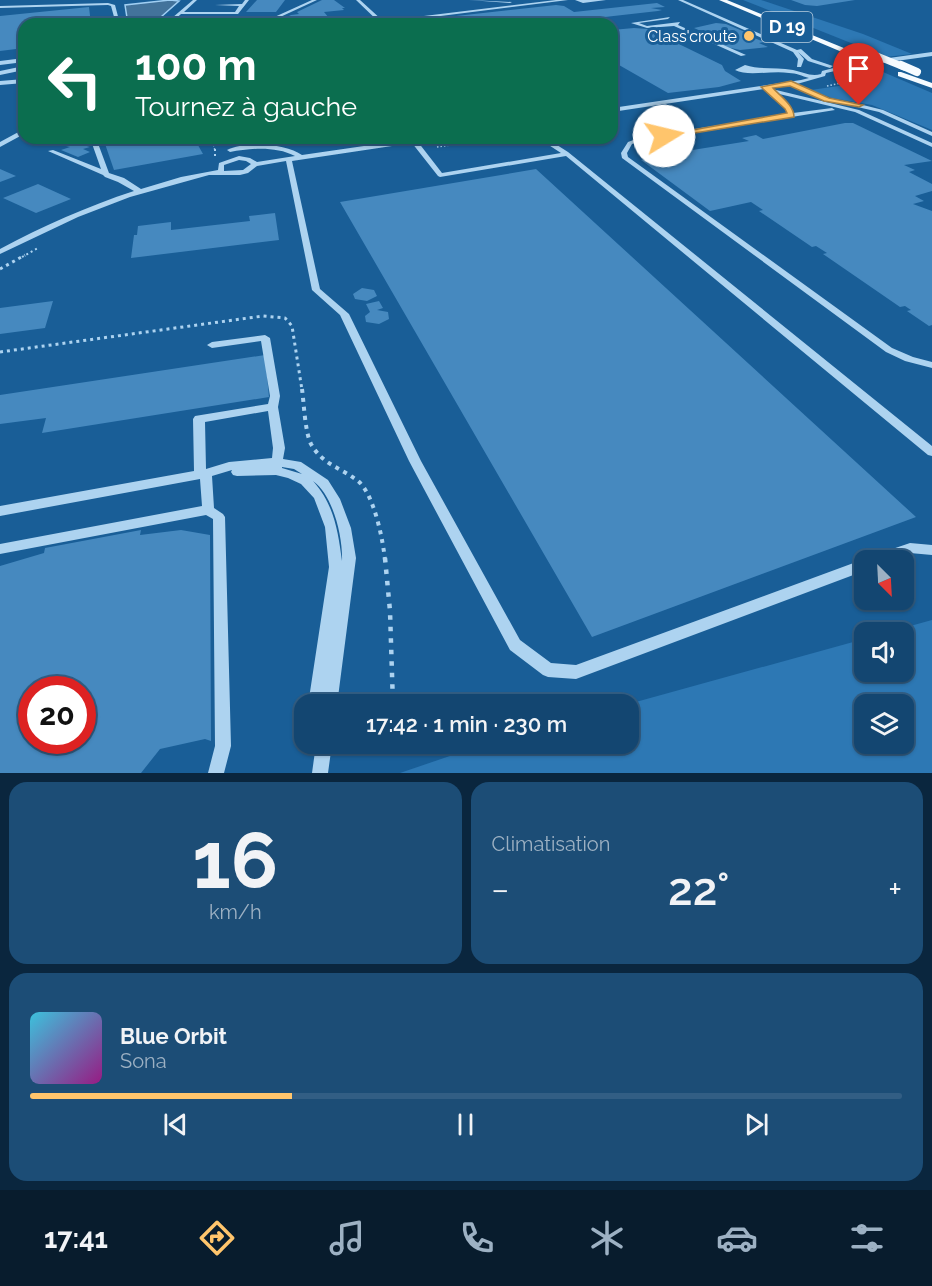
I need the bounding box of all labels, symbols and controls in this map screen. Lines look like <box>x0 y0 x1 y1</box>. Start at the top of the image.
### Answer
road number: D 19 <box>762 12 812 42</box>
place label: Class'croute <box>647 27 737 46</box>
marker: Class'croute <box>742 29 756 43</box>
text: 100 m <box>135 41 257 90</box>
icon: left <box>36 42 114 120</box>
pin <box>833 43 884 105</box>
icon: arrive <box>842 52 875 85</box>
text: Tournez à gauche <box>135 91 357 122</box>
position arrow <box>632 104 696 168</box>
north arrow <box>854 550 914 610</box>
map controls <box>854 550 914 754</box>
button: sound <box>854 622 914 682</box>
speed limit sign: 20 <box>18 676 96 754</box>
button: layers <box>854 694 914 754</box>
text: 17:42 · 1 min · 230 m <box>366 711 567 737</box>
text: 16 <box>192 815 278 906</box>
text: Climatisation <box>492 832 610 856</box>
text: 22° <box>668 863 730 916</box>
text: − <box>492 870 509 909</box>
text: + <box>888 870 902 909</box>
text: km/h <box>209 900 262 924</box>
text: Blue Orbit <box>120 1023 227 1049</box>
text: Sona <box>120 1049 167 1073</box>
icon: previous <box>159 1108 192 1141</box>
icon: pause <box>449 1108 482 1141</box>
icon: next <box>740 1108 773 1141</box>
icon: directions <box>196 1217 238 1259</box>
icon: music <box>326 1217 368 1259</box>
icon: phone <box>456 1217 498 1259</box>
icon: climate <box>586 1217 628 1259</box>
icon: car <box>716 1217 758 1259</box>
icon: filters <box>846 1217 888 1259</box>
text: 17:41 <box>44 1223 108 1254</box>

